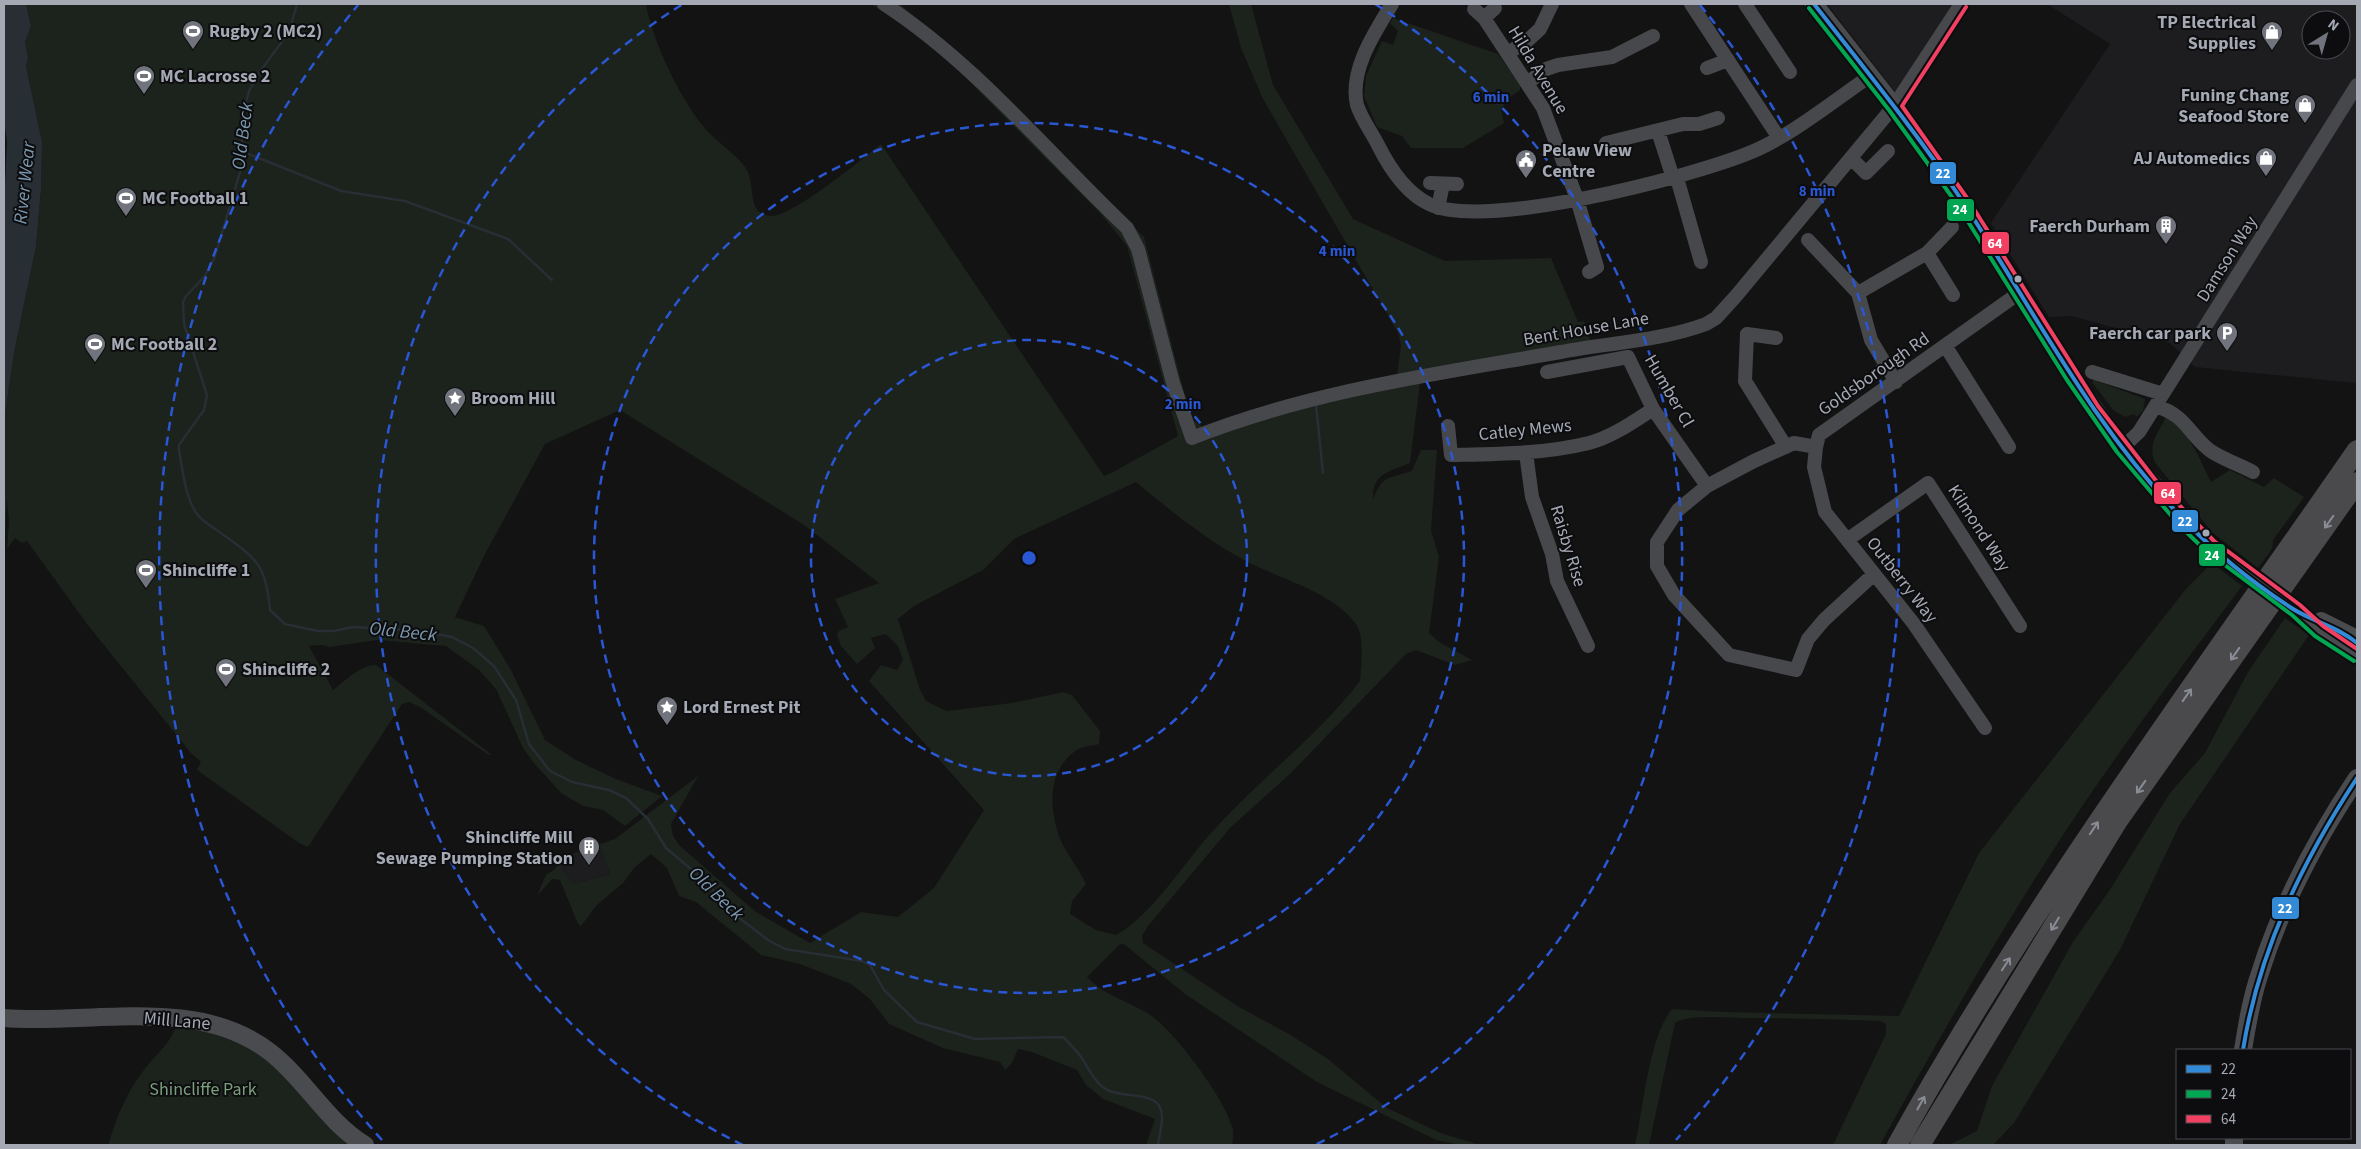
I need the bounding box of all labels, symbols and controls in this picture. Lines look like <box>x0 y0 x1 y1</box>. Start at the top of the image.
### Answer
place label: TP Electrical Supplies <box>2157 10 2256 56</box>
north arrow <box>2301 10 2351 60</box>
text: N <box>2323 15 2343 36</box>
sports icon: Rugby 2 (MC2) <box>181 19 205 50</box>
place label: Rugby 2 (MC2) <box>209 19 322 44</box>
shop icon: TP Electrical Supplies <box>2260 20 2284 51</box>
street label: Hilda Avenue <box>1502 21 1574 119</box>
sports icon: MC Lacrosse 2 <box>132 64 156 95</box>
place label: MC Lacrosse 2 <box>160 64 270 89</box>
place label: Funing Chang Seafood Store <box>2178 83 2289 129</box>
text: 6 min <box>1473 87 1509 108</box>
shop icon: Funing Chang Seafood Store <box>2293 93 2317 124</box>
water label: Old Beck <box>225 100 261 171</box>
place label: Pelaw View Centre <box>1542 138 1632 184</box>
water label: River Wear <box>7 139 43 226</box>
place label: AJ Automedics <box>2132 146 2250 171</box>
shop icon: AJ Automedics <box>2254 146 2278 177</box>
public building icon: Pelaw View Centre <box>1514 148 1538 179</box>
line badge: 22 <box>1929 161 1957 185</box>
text: 22 <box>1936 164 1950 184</box>
text: 8 min <box>1799 181 1835 202</box>
sports icon: MC Football 1 <box>114 186 138 217</box>
place label: MC Football 1 <box>142 186 248 211</box>
line badge: 24 <box>1946 198 1975 222</box>
text: 24 <box>1953 200 1968 220</box>
street label: Damson Way <box>2191 211 2264 307</box>
place label: Faerch Durham <box>2029 214 2150 239</box>
building icon: Faerch Durham <box>2154 214 2178 245</box>
line badge: 64 <box>1981 231 2010 255</box>
text: 64 <box>1988 234 2003 254</box>
text: 4 min <box>1319 241 1355 262</box>
unlabelled marker <box>2013 274 2023 284</box>
street label: Bent House Lane <box>1521 306 1651 352</box>
place label: Faerch car park <box>2089 321 2211 346</box>
parking icon: Faerch car park <box>2215 321 2239 352</box>
street label: Goldsborough Rd <box>1813 326 1935 422</box>
sports icon: MC Football 2 <box>83 332 107 363</box>
place label: MC Football 2 <box>111 332 217 357</box>
street label: Humber Cl <box>1638 350 1700 432</box>
place icon: Broom Hill <box>443 386 467 417</box>
place label: Broom Hill <box>471 386 555 411</box>
text: 2 min <box>1165 394 1201 415</box>
street label: Catley Mews <box>1477 413 1573 447</box>
street label: Kilmond Way <box>1942 480 2017 577</box>
line badge: 64 <box>2153 481 2182 505</box>
text: 64 <box>2161 484 2176 504</box>
street label: Raisby Rise <box>1544 502 1592 590</box>
line badge: 22 <box>2171 509 2199 533</box>
text: 22 <box>2178 512 2192 532</box>
one-way arrow <box>2324 515 2334 529</box>
unlabelled marker <box>2201 528 2211 538</box>
street label: Outberry Way <box>1860 532 1944 629</box>
line badge: 24 <box>2198 543 2226 567</box>
text: 24 <box>2205 546 2220 566</box>
centre of rings <box>1020 549 1038 567</box>
sports icon: Shincliffe 1 <box>134 558 158 589</box>
place label: Shincliffe 1 <box>162 558 250 583</box>
water label: Old Beck <box>368 615 439 649</box>
one-way arrow <box>2230 647 2240 661</box>
sports icon: Shincliffe 2 <box>214 657 238 688</box>
place label: Shincliffe 2 <box>242 657 330 682</box>
one-way arrow <box>2182 688 2192 702</box>
place icon: Lord Ernest Pit <box>655 695 679 726</box>
place label: Lord Ernest Pit <box>683 695 800 720</box>
one-way arrow <box>2136 780 2146 794</box>
one-way arrow <box>2089 821 2100 835</box>
place label: Shincliffe Mill Sewage Pumping Station <box>376 825 573 871</box>
building icon: Shincliffe Mill Sewage Pumping Station <box>577 835 601 866</box>
water label: Old Beck <box>682 861 750 928</box>
line badge: 22 <box>2271 896 2300 920</box>
text: 22 <box>2278 899 2292 919</box>
one-way arrow <box>2049 917 2059 931</box>
one-way arrow <box>2001 958 2011 972</box>
street label: Mill Lane <box>143 1006 211 1036</box>
legend <box>2176 1049 2351 1139</box>
text: 22 <box>2221 1059 2236 1080</box>
park label: Shincliffe Park <box>149 1077 257 1102</box>
text: 24 <box>2221 1084 2236 1105</box>
one-way arrow <box>1916 1096 1926 1110</box>
text: 64 <box>2221 1109 2236 1130</box>

